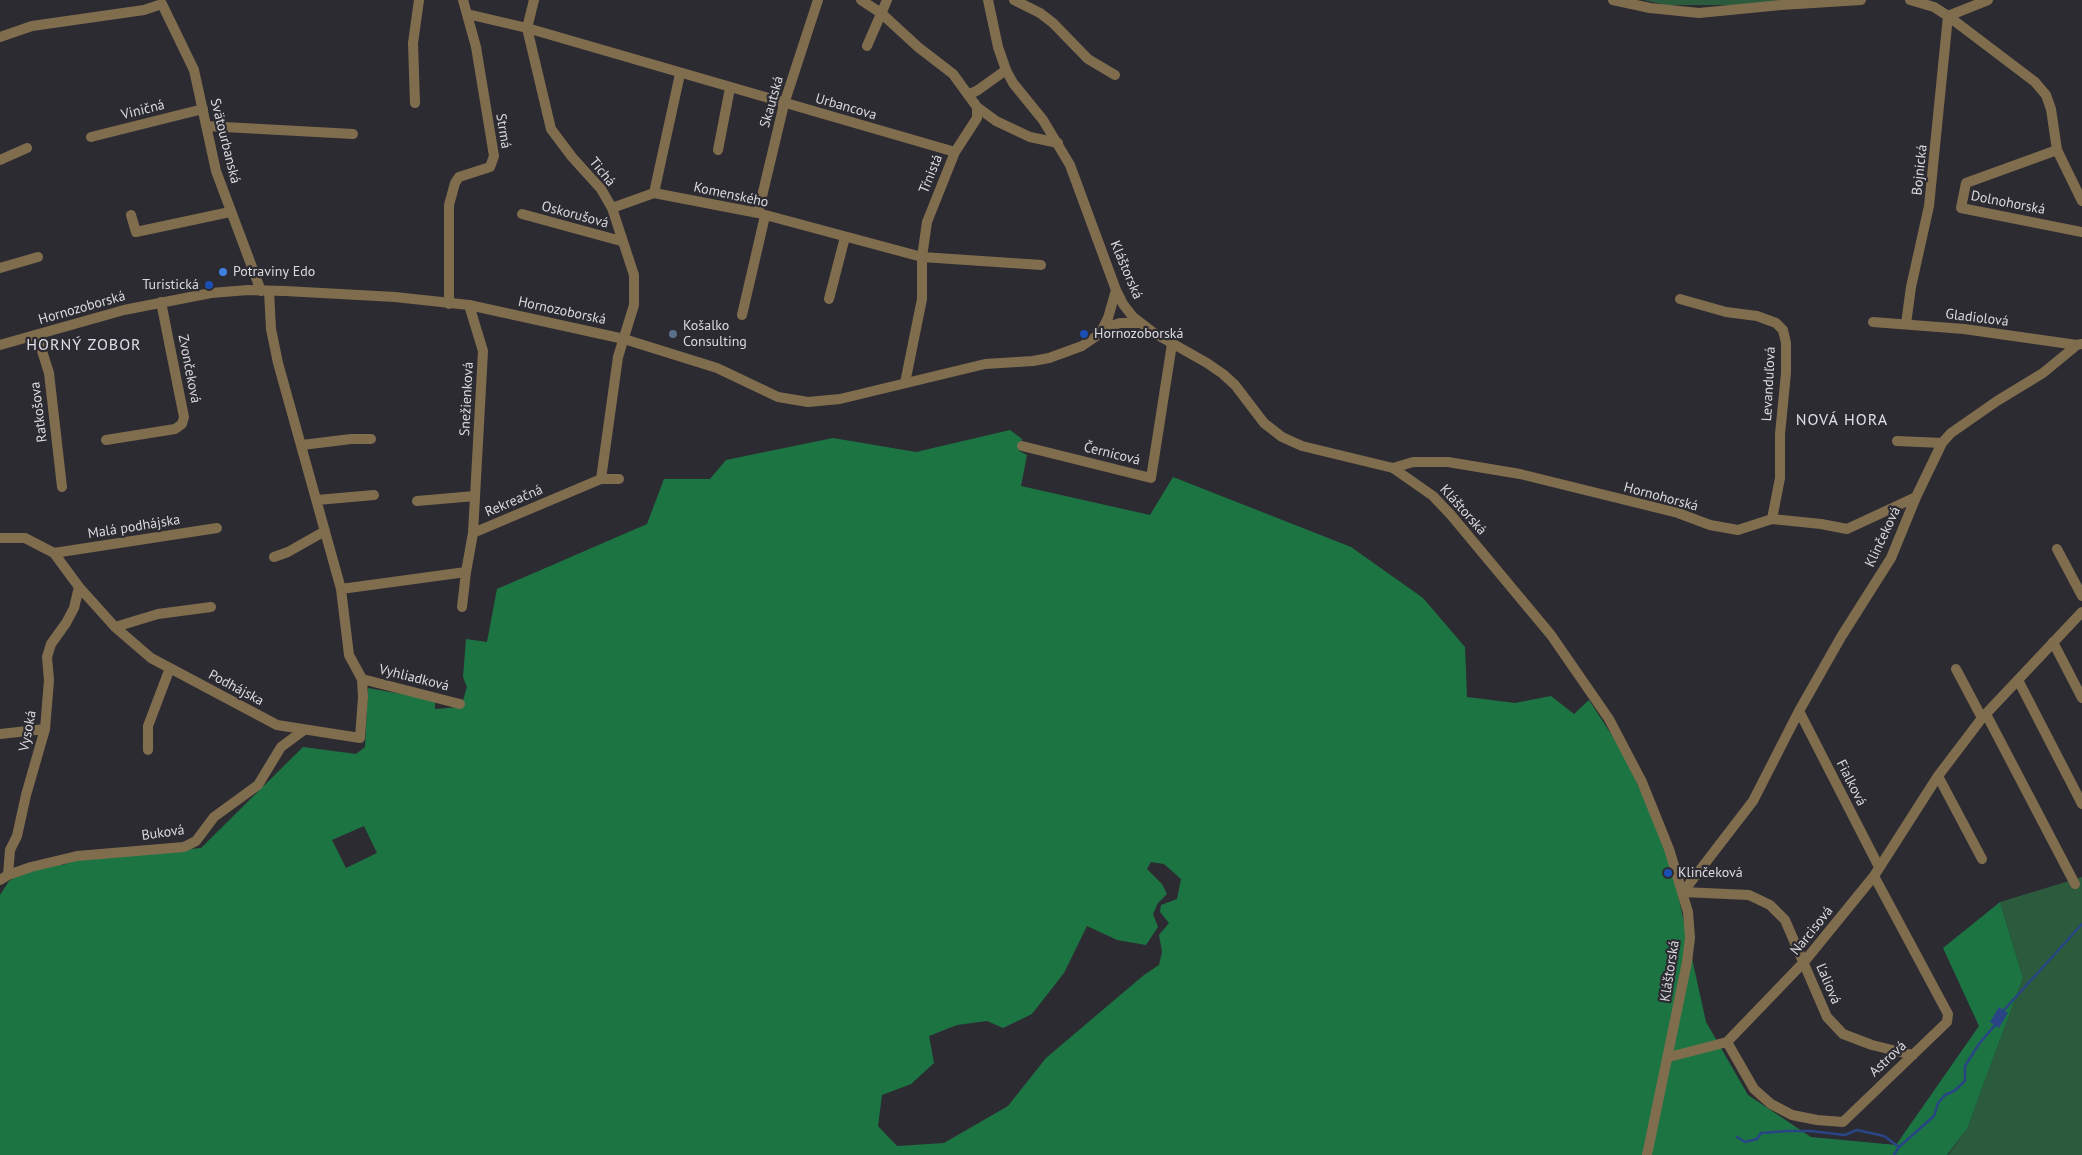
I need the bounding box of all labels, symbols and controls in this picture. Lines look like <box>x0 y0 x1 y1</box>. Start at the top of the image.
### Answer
street label: Skautská <box>757 74 787 130</box>
street label: Urbancova <box>813 90 879 124</box>
street label: Viničná <box>120 97 166 123</box>
street label: Svätourbanská <box>206 97 244 185</box>
street label: Strmá <box>492 112 514 150</box>
street label: Bojnická <box>1909 144 1931 196</box>
street label: Tŕnistá <box>916 152 946 196</box>
street label: Tichá <box>585 154 619 190</box>
street label: Komenského <box>692 179 770 211</box>
street label: Dolnohorská <box>1969 188 2047 218</box>
street label: Oskorušová <box>540 198 610 232</box>
street label: Kláštorská <box>1106 238 1146 302</box>
place label: Potraviny Edo <box>233 264 315 280</box>
marker: Potraviny Edo <box>217 266 229 278</box>
place label: Turistická <box>142 277 199 293</box>
marker: Turistická <box>203 279 215 291</box>
street label: Hornozoborská <box>37 288 127 328</box>
street label: Hornozoborská <box>516 293 608 329</box>
street label: Gladiolová <box>1944 306 2010 330</box>
place label: Košalko Consulting <box>683 318 747 351</box>
place label: Hornozoborská <box>1094 326 1184 342</box>
marker: Košalko Consulting <box>667 328 679 340</box>
marker: Hornozoborská <box>1078 328 1090 340</box>
street label: Zvončeková <box>174 333 204 405</box>
district label: HORNÝ ZOBOR <box>25 335 143 355</box>
street label: Levanduľová <box>1759 346 1779 422</box>
street label: Snežienková <box>457 361 477 437</box>
street label: Ratkošova <box>27 381 51 443</box>
district label: NOVÁ HORA <box>1795 410 1889 430</box>
street label: Černicová <box>1082 439 1142 469</box>
street label: Hornohorská <box>1622 479 1700 515</box>
street label: Rekreačná <box>483 481 545 521</box>
street label: Kláštorská <box>1436 481 1490 539</box>
street label: Klinčeková <box>1862 504 1904 570</box>
street label: Malá podhájska <box>87 511 181 543</box>
street label: Vyhliadková <box>377 661 451 695</box>
street label: Podhájska <box>205 666 267 710</box>
street label: Vysoká <box>16 709 40 753</box>
street label: Fialková <box>1832 757 1870 809</box>
street label: Buková <box>140 822 186 844</box>
place label: Klinčeková <box>1678 865 1743 881</box>
marker: Klinčeková <box>1662 867 1674 879</box>
street label: Narcisová <box>1787 903 1837 959</box>
street label: Kláštorská <box>1657 939 1683 1003</box>
street label: Ľaliová <box>1812 961 1844 1007</box>
street label: Astrová <box>1866 1038 1910 1080</box>

